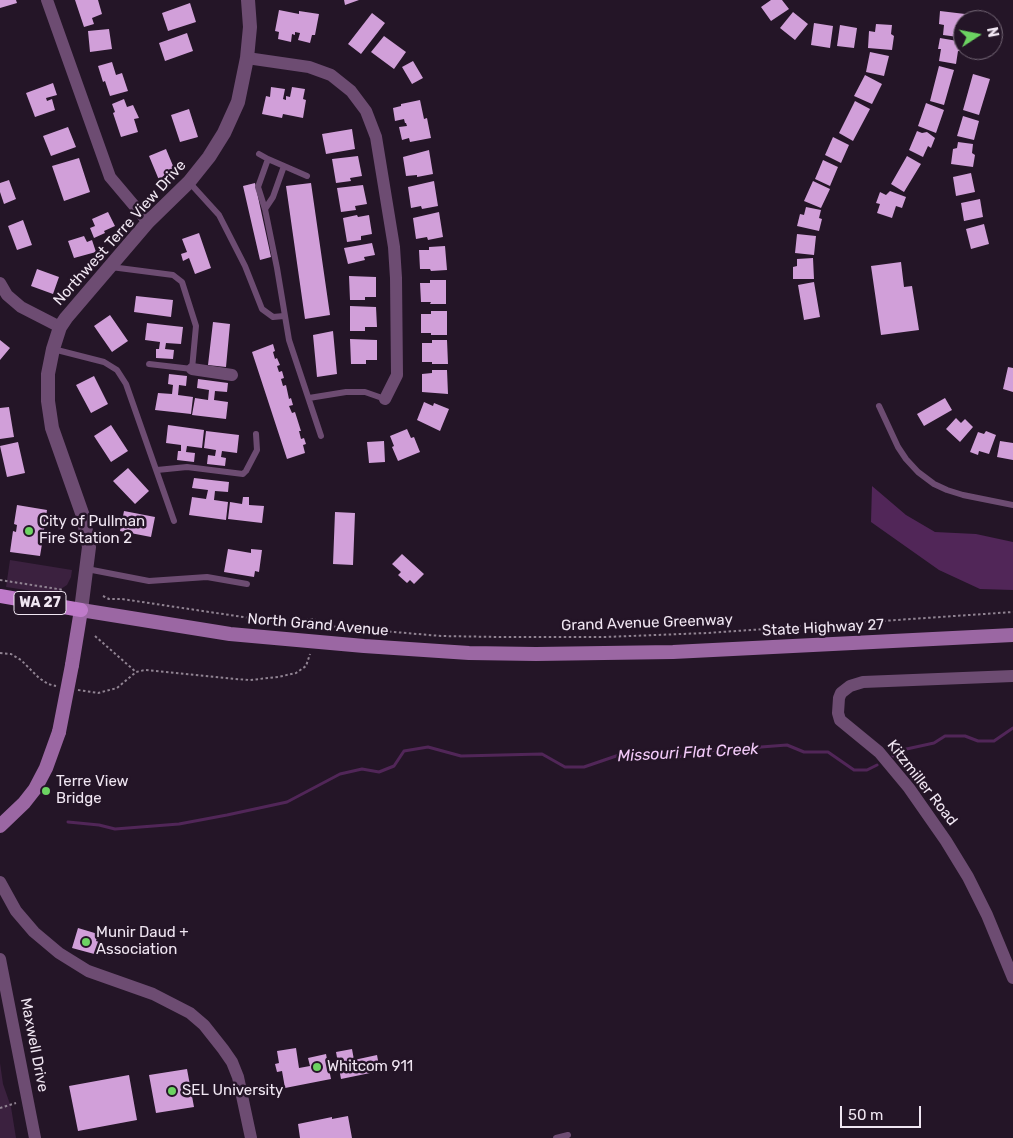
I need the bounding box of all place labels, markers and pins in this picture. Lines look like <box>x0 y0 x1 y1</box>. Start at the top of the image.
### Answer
place label: City of Pullman Fire Station 2 <box>39 513 145 548</box>
marker: City of Pullman Fire Station 2 <box>23 525 35 537</box>
place label: Terre View Bridge <box>56 773 129 808</box>
marker: Terre View Bridge <box>40 785 52 797</box>
place label: Munir Daud + Association <box>96 924 189 959</box>
marker: Munir Daud + Association <box>80 936 92 948</box>
place label: Whitcom 911 <box>327 1058 413 1076</box>
marker: Whitcom 911 <box>311 1061 323 1073</box>
place label: SEL University <box>182 1082 283 1100</box>
marker: SEL University <box>166 1085 178 1097</box>

